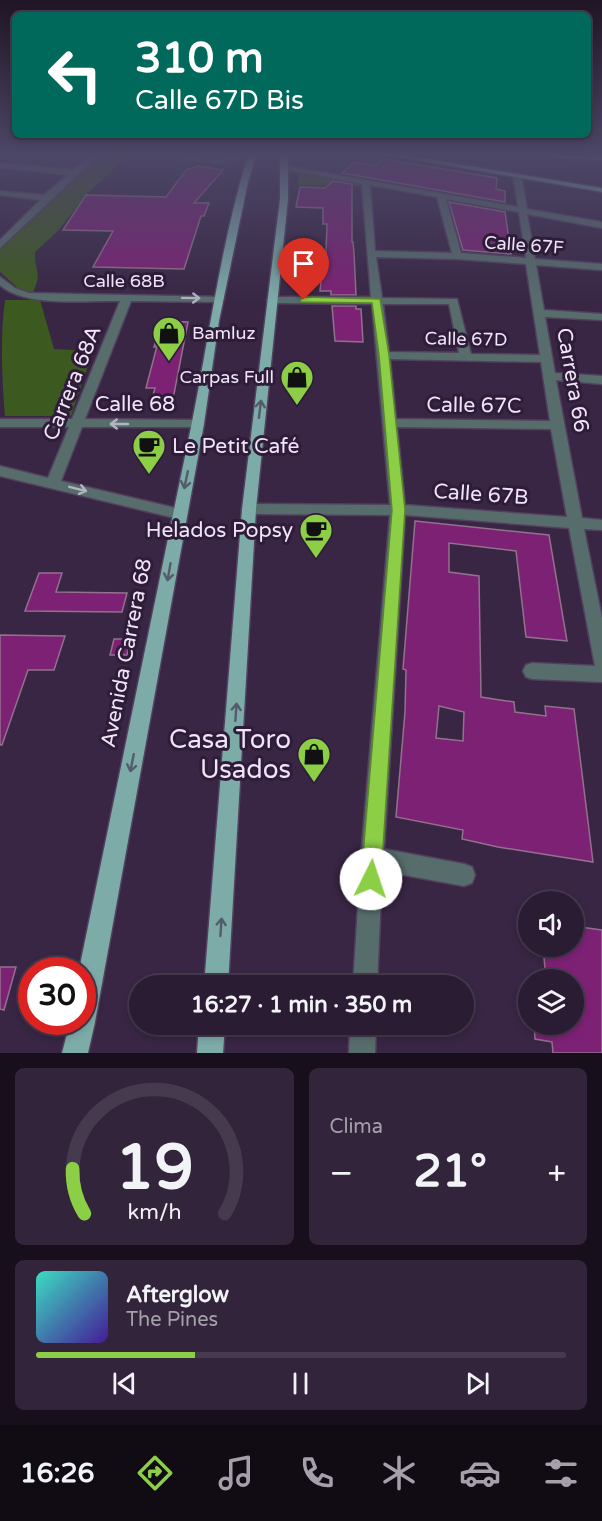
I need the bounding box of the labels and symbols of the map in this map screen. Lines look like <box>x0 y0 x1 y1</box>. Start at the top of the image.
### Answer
street label: Calle 67F <box>483 231 565 259</box>
pin <box>278 238 329 300</box>
street label: Calle 68B <box>83 270 165 292</box>
one-way arrow <box>181 292 201 304</box>
shop icon: Bamluz <box>151 315 187 362</box>
street label: Carrera 68A <box>38 322 107 444</box>
place label: Bamluz <box>192 322 256 344</box>
street label: Carrera 66 <box>551 326 594 434</box>
street label: Calle 67D <box>425 327 507 351</box>
shop icon: Carpas Full <box>279 359 315 406</box>
place label: Carpas Full <box>179 366 274 388</box>
street label: Calle 68 <box>95 392 175 417</box>
street label: Calle 67C <box>426 392 522 419</box>
one-way arrow <box>255 400 266 420</box>
one-way arrow <box>109 418 129 430</box>
cafe icon: Le Petit Café <box>131 428 167 475</box>
place label: Le Petit Café <box>172 434 299 459</box>
one-way arrow <box>180 470 192 489</box>
street label: Calle 67B <box>433 479 529 510</box>
one-way arrow <box>68 483 87 495</box>
cafe icon: Helados Popsy <box>298 512 334 559</box>
place label: Helados Popsy <box>146 518 293 543</box>
street label: Avenida Carrera 68 <box>96 556 157 750</box>
one-way arrow <box>163 561 174 581</box>
one-way arrow <box>231 702 242 722</box>
place label: Casa Toro Usados <box>169 724 291 785</box>
shop icon: Casa Toro Usados <box>296 736 332 783</box>
one-way arrow <box>127 753 138 773</box>
position arrow <box>339 847 403 911</box>
one-way arrow <box>216 918 227 938</box>
speed limit sign: 30 <box>18 957 96 1035</box>

